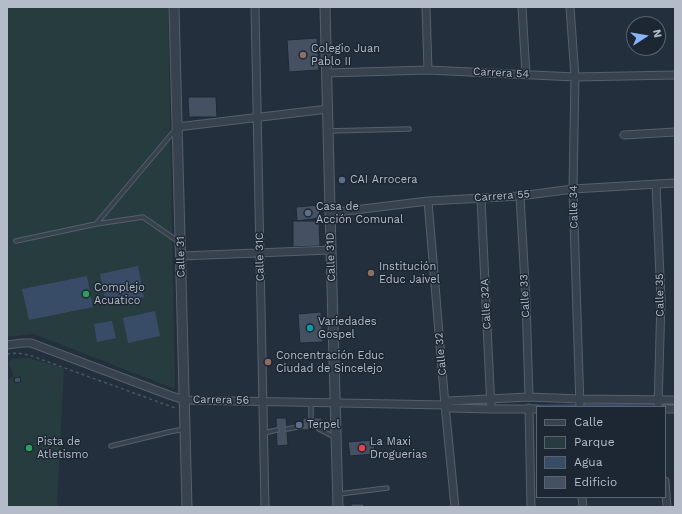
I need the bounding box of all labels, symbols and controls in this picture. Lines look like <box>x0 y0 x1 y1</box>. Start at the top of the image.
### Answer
north arrow <box>626 16 666 56</box>
text: N <box>650 28 664 39</box>
place label: Colegio Juan Pablo II <box>311 42 380 68</box>
marker: Colegio Juan Pablo II <box>298 50 308 60</box>
street label: Carrera 54 <box>473 65 529 81</box>
place label: CAI Arrocera <box>350 173 418 187</box>
marker: CAI Arrocera <box>337 175 347 185</box>
street label: Calle 34 <box>567 185 581 229</box>
street label: Carrera 55 <box>474 187 530 205</box>
place label: Casa de Acción Comunal <box>316 200 403 226</box>
marker: Casa de Acción Comunal <box>303 208 313 218</box>
street label: Calle 31C <box>253 232 267 282</box>
street label: Calle 31D <box>324 232 338 282</box>
street label: Calle 31 <box>174 236 188 278</box>
place label: Institución Educ Jaivel <box>379 260 440 286</box>
marker: Institución Educ Jaivel <box>366 268 376 278</box>
street label: Calle 35 <box>653 273 667 317</box>
street label: Calle 33 <box>517 274 533 318</box>
street label: Calle 32A <box>478 278 494 330</box>
place label: Complejo Acuatico <box>94 281 145 307</box>
marker: Complejo Acuatico <box>81 289 91 299</box>
place label: Variedades Gospel <box>318 315 377 341</box>
marker: Variedades Gospel <box>305 323 315 333</box>
street label: Calle 32 <box>433 332 449 376</box>
place label: Concentración Educ Ciudad de Sincelejo <box>276 349 384 375</box>
marker: Concentración Educ Ciudad de Sincelejo <box>263 357 273 367</box>
street label: Carrera 56 <box>193 393 249 407</box>
legend <box>536 406 666 498</box>
text: Calle <box>574 415 603 429</box>
place label: Terpel <box>307 418 340 432</box>
marker: Terpel <box>294 420 304 430</box>
place label: Pista de Atletismo <box>37 435 88 461</box>
place label: La Maxi Droguerias <box>370 435 427 461</box>
text: Parque <box>574 435 615 449</box>
marker: Pista de Atletismo <box>24 443 34 453</box>
marker: La Maxi Droguerias <box>357 443 367 453</box>
text: Agua <box>574 455 603 469</box>
text: Edificio <box>574 475 617 489</box>

